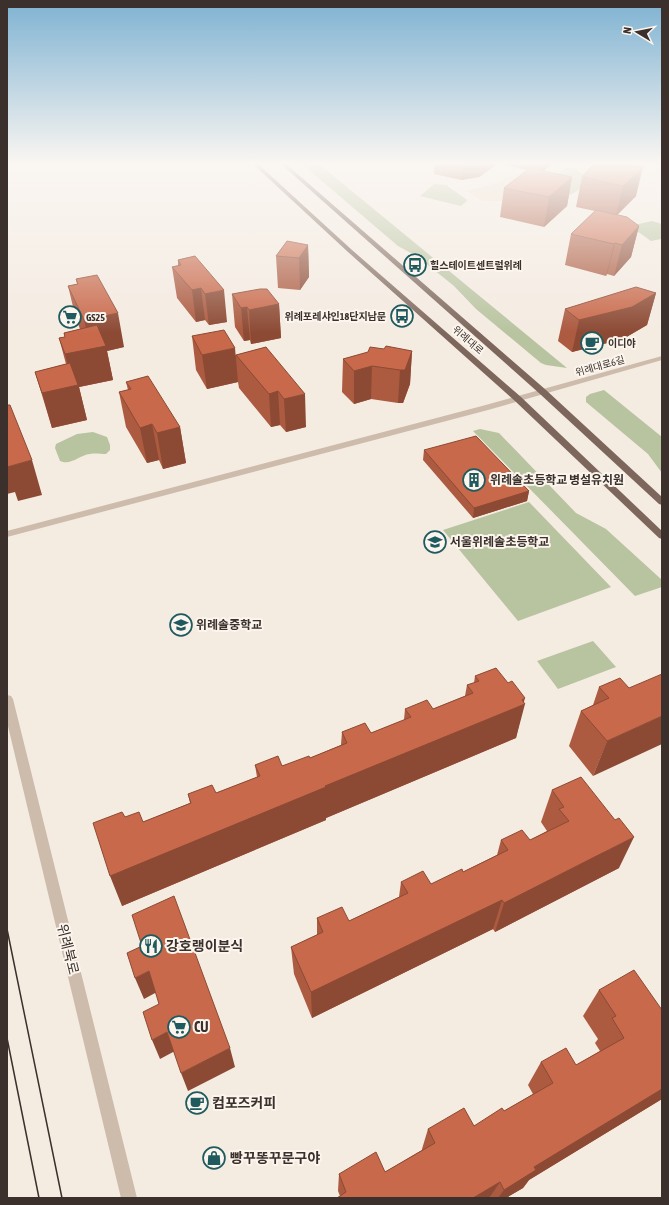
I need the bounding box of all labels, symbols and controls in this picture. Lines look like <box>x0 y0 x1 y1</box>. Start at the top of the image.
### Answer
north arrow <box>617 12 657 52</box>
text: N <box>621 26 634 35</box>
bus stop icon: 힐스테이트센트럴위례 <box>402 252 428 278</box>
place label: 힐스테이트센트럴위례 <box>430 259 522 271</box>
bus stop icon: 위례포레샤인18단지남문 <box>389 303 415 329</box>
supermarket icon: GS25 <box>57 304 83 330</box>
place label: 위례포레샤인18단지남문 <box>285 311 386 322</box>
place label: GS25 <box>86 312 105 323</box>
street label: 위례대로 <box>451 324 485 356</box>
cafe icon: 이디야 <box>579 330 605 356</box>
place label: 이디야 <box>608 338 636 349</box>
street label: 위례대로6길 <box>574 354 626 378</box>
building icon: 위례솔초등학교 병설유치원 <box>461 467 487 493</box>
place label: 위례솔초등학교 병설유치원 <box>490 473 624 487</box>
school or university icon: 서울위례솔초등학교 <box>422 529 448 555</box>
place label: 서울위례솔초등학교 <box>450 535 549 549</box>
school or university icon: 위례솔중학교 <box>168 612 194 638</box>
place label: 위례솔중학교 <box>196 618 262 632</box>
street label: 위례북로 <box>54 922 82 976</box>
restaurant icon: 강호랭이분식 <box>138 933 164 959</box>
place label: 강호랭이분식 <box>166 938 243 954</box>
supermarket icon: CU <box>166 1014 192 1040</box>
place label: CU <box>194 1019 209 1035</box>
cafe icon: 컴포즈커피 <box>184 1090 210 1116</box>
place label: 컴포즈커피 <box>212 1095 276 1111</box>
shop icon: 빵꾸똥꾸문구야 <box>201 1145 227 1171</box>
place label: 빵꾸똥꾸문구야 <box>230 1150 320 1166</box>

